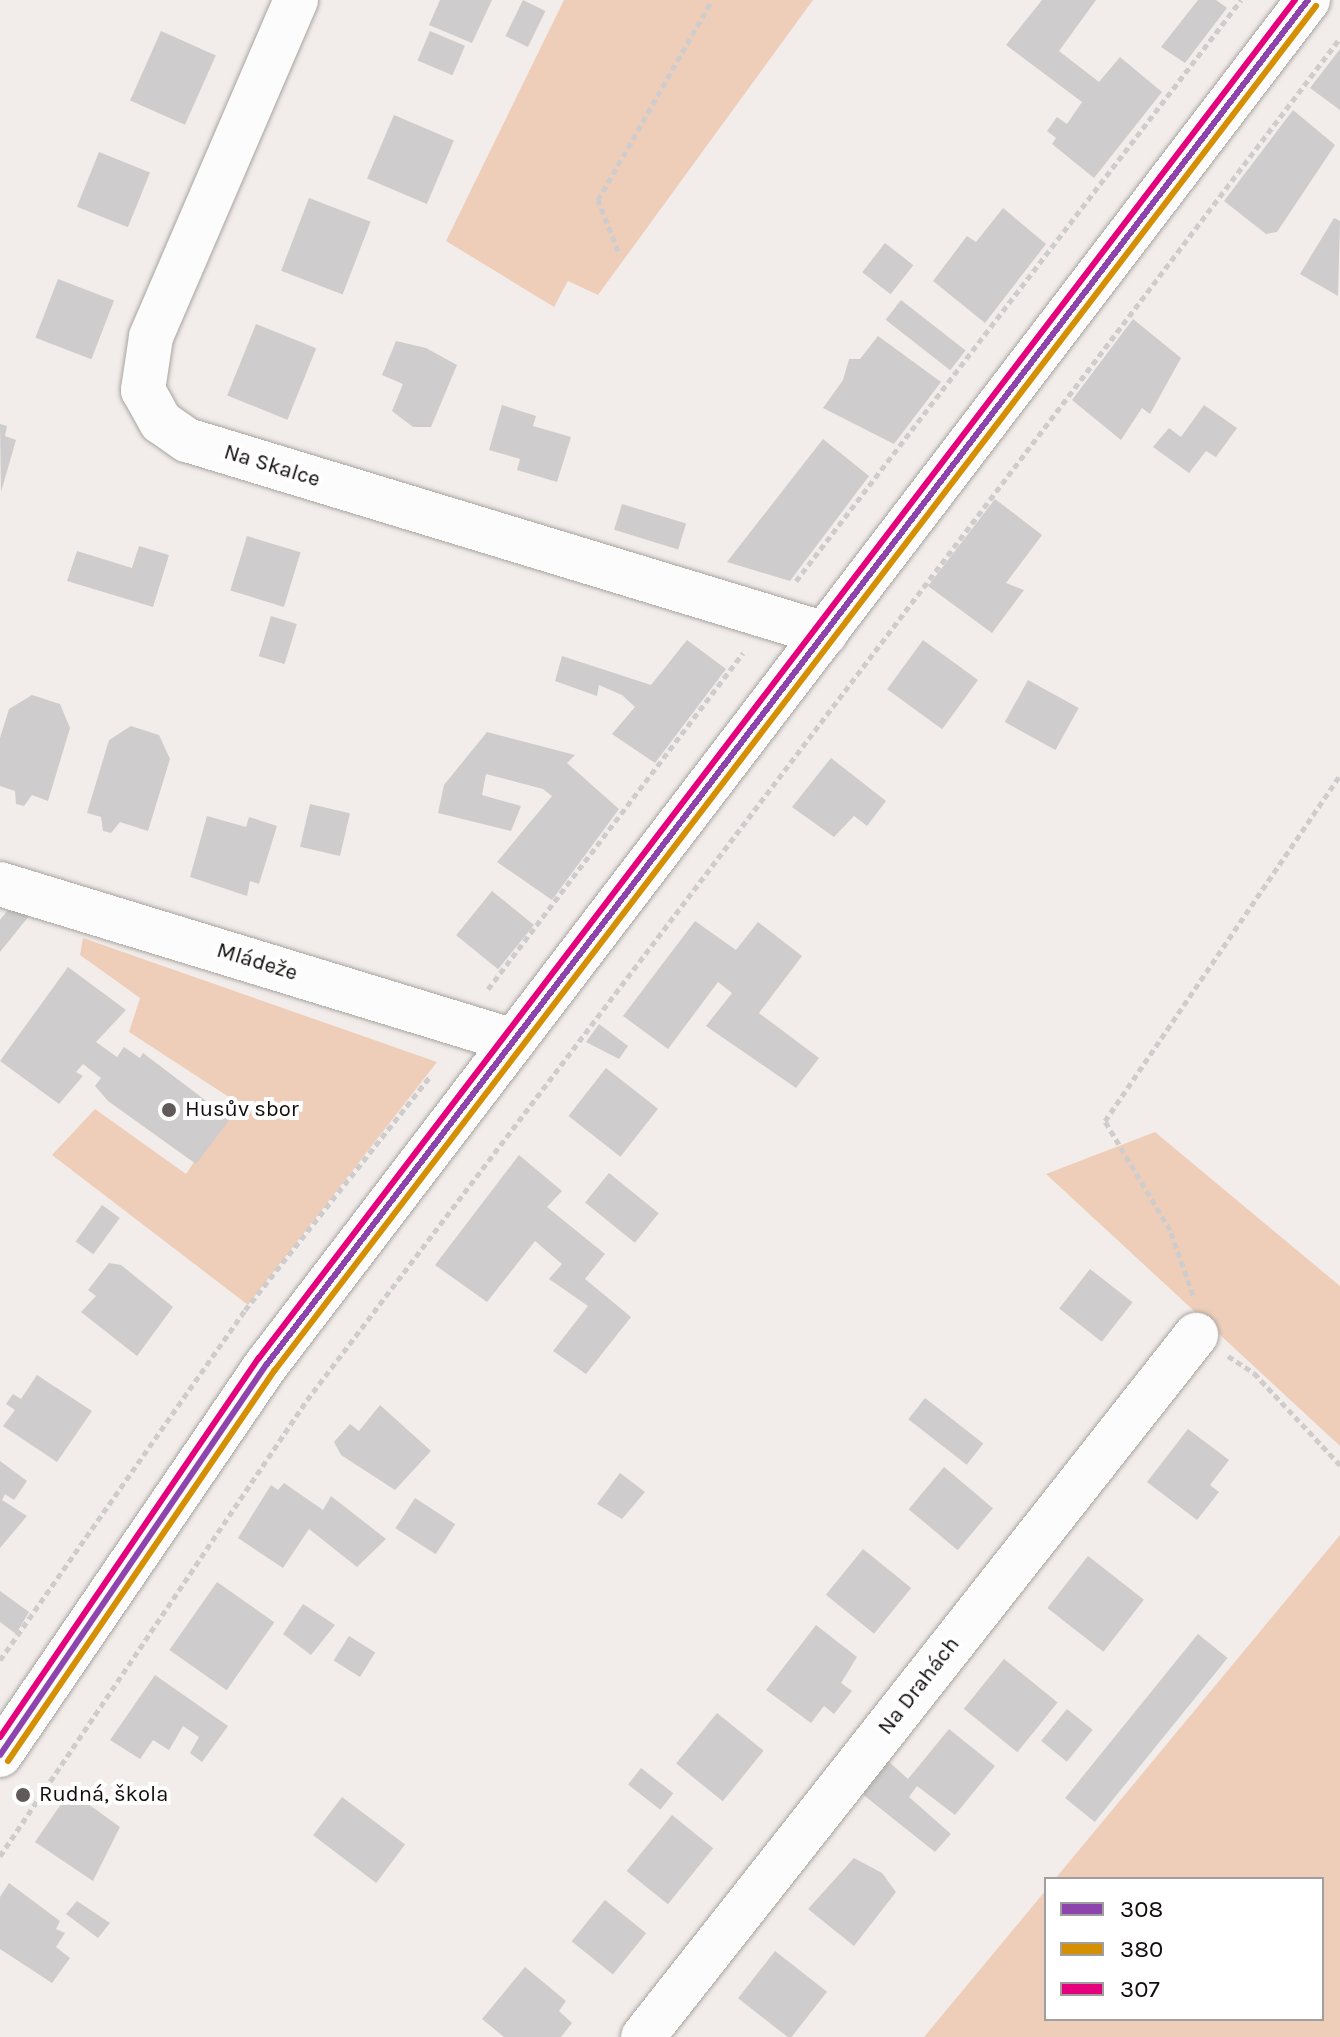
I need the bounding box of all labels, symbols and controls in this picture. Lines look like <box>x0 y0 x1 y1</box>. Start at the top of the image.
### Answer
street label: Na Skalce <box>221 439 323 493</box>
street label: Mládeže <box>213 937 301 987</box>
place label: Husův sbor <box>185 1097 299 1123</box>
marker: Husův sbor <box>160 1101 178 1119</box>
street label: Na Drahách <box>873 1632 965 1740</box>
place label: Rudná, škola <box>39 1782 168 1808</box>
marker: Rudná, škola <box>14 1786 32 1804</box>
legend <box>1044 1877 1324 2021</box>
text: 308 <box>1120 1895 1163 1923</box>
text: 380 <box>1120 1935 1163 1963</box>
text: 307 <box>1120 1975 1160 2003</box>

